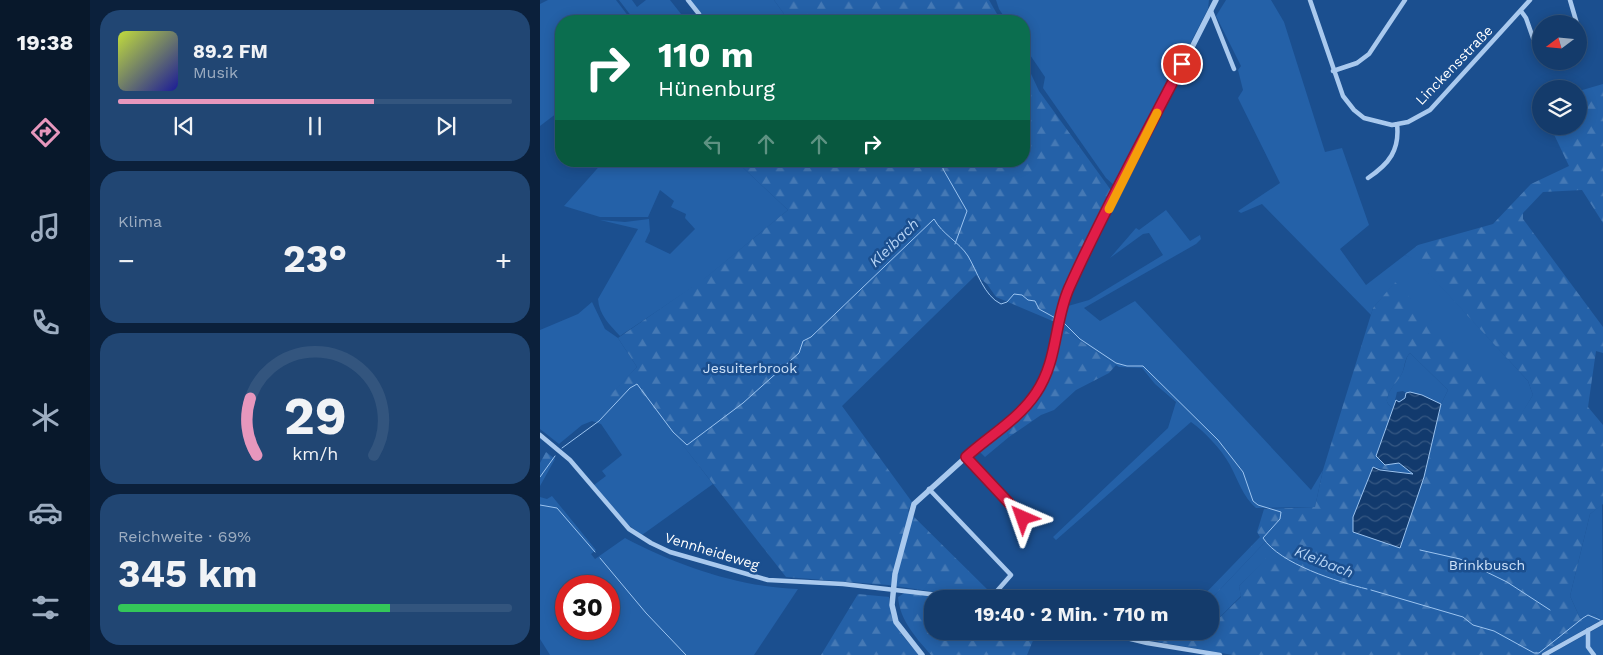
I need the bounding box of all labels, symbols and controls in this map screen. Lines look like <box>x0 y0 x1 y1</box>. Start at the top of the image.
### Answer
north arrow <box>1532 15 1588 70</box>
map controls <box>1532 15 1587 135</box>
street label: Linckensstraße <box>1412 22 1496 108</box>
text: 19:38 <box>17 30 73 55</box>
text: 110 m <box>658 34 754 76</box>
icon: right <box>575 35 640 100</box>
text: 89.2 FM <box>193 40 268 63</box>
pin <box>1161 43 1203 85</box>
icon: arrive <box>1168 50 1196 78</box>
text: Musik <box>193 63 238 82</box>
text: Hünenburg <box>658 76 775 101</box>
button: layers <box>1532 80 1587 135</box>
icon: previous <box>170 112 198 140</box>
icon: pause <box>301 112 329 140</box>
icon: next <box>432 112 460 140</box>
icon: directions <box>28 115 63 150</box>
icon: left <box>699 130 727 158</box>
icon: ahead <box>752 130 780 158</box>
icon: ahead <box>805 130 833 158</box>
icon: right <box>858 130 886 158</box>
icon: music <box>28 210 63 245</box>
text: Klima <box>118 212 162 231</box>
water label: Kleibach <box>865 215 923 271</box>
text: 23° <box>283 237 347 281</box>
text: − <box>118 244 135 277</box>
text: + <box>495 244 512 277</box>
icon: phone <box>28 305 63 340</box>
park label: Jesuiterbrook <box>703 360 797 376</box>
text: 29 <box>283 386 347 447</box>
icon: climate <box>28 400 63 435</box>
text: km/h <box>292 443 338 464</box>
position arrow <box>996 491 1048 543</box>
icon: car <box>28 495 63 530</box>
text: Reichweite · 69% <box>118 527 251 546</box>
street label: Vennheideweg <box>663 529 762 573</box>
water label: Kleibach <box>1292 542 1356 582</box>
text: 345 km <box>118 552 258 596</box>
park label: Brinkbusch <box>1449 557 1525 573</box>
speed limit sign: 30 <box>555 575 620 640</box>
icon: filters <box>28 590 63 625</box>
text: 19:40 · 2 Min. · 710 m <box>975 603 1168 626</box>

